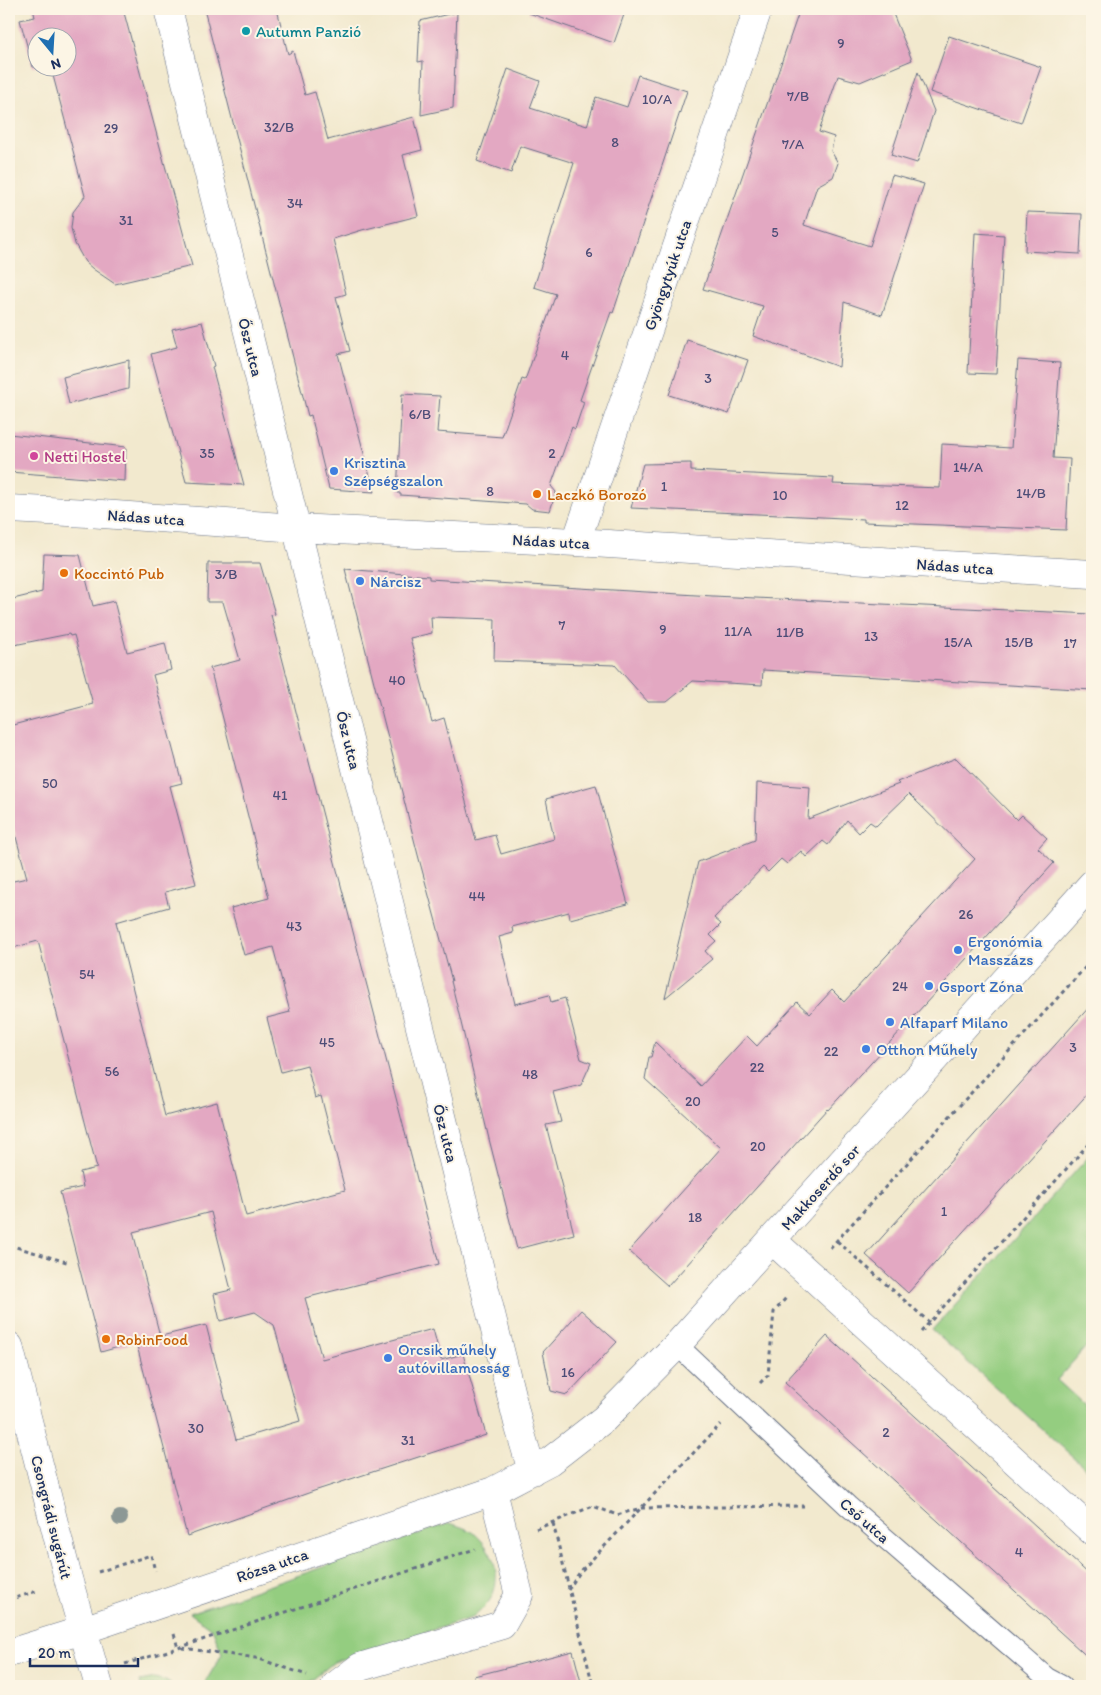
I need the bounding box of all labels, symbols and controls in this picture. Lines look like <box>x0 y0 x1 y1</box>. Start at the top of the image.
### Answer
place label: Autumn Panzió <box>256 22 361 41</box>
marker: Autumn Panzió <box>240 25 252 37</box>
north arrow <box>28 28 78 78</box>
house number: 9 <box>837 35 845 52</box>
text: N <box>49 54 63 73</box>
house number: 7/B <box>787 88 809 105</box>
house number: 10/A <box>642 91 672 108</box>
house number: 32/B <box>264 119 294 136</box>
house number: 29 <box>104 120 118 137</box>
house number: 8 <box>611 134 619 151</box>
house number: 7/A <box>782 136 804 153</box>
house number: 34 <box>287 195 304 212</box>
house number: 31 <box>119 212 134 229</box>
street label: Gyöngytyúk utca <box>640 217 695 333</box>
house number: 5 <box>771 224 779 241</box>
house number: 6 <box>585 244 593 261</box>
street label: Ősz utca <box>234 316 267 379</box>
house number: 4 <box>561 347 570 364</box>
house number: 3 <box>704 370 712 387</box>
house number: 6/B <box>409 406 431 423</box>
house number: 35 <box>200 445 214 462</box>
house number: 2 <box>548 445 556 462</box>
place label: Netti Hostel <box>44 447 126 466</box>
marker: Netti Hostel <box>28 450 40 462</box>
place label: Krisztina Szépségszalon <box>344 453 444 490</box>
house number: 14/A <box>953 459 983 476</box>
marker: Krisztina Szépségszalon <box>328 465 340 477</box>
house number: 1 <box>661 478 668 495</box>
house number: 8 <box>486 483 494 500</box>
place label: Laczkó Borozó <box>547 485 647 504</box>
house number: 14/B <box>1016 485 1046 502</box>
house number: 10 <box>772 487 788 504</box>
marker: Laczkó Borozó <box>531 488 543 500</box>
house number: 12 <box>895 497 910 514</box>
street label: Nádas utca <box>107 505 186 530</box>
street label: Nádas utca <box>512 530 591 553</box>
street label: Nádas utca <box>916 554 995 579</box>
place label: Koccintó Pub <box>74 564 164 583</box>
house number: 3/B <box>215 566 237 583</box>
marker: Koccintó Pub <box>58 567 70 579</box>
place label: Nárcisz <box>370 572 422 591</box>
marker: Nárcisz <box>354 575 366 587</box>
house number: 7 <box>559 617 566 634</box>
house number: 9 <box>659 621 667 638</box>
house number: 11/A <box>724 623 752 640</box>
house number: 11/B <box>776 624 804 641</box>
house number: 13 <box>864 628 878 645</box>
house number: 15/A <box>944 634 972 651</box>
house number: 15/B <box>1005 634 1033 651</box>
house number: 17 <box>1063 635 1077 652</box>
house number: 40 <box>388 672 406 689</box>
street label: Ősz utca <box>332 709 365 772</box>
house number: 50 <box>42 775 58 792</box>
house number: 41 <box>273 787 288 804</box>
house number: 44 <box>469 888 486 905</box>
house number: 26 <box>959 906 973 923</box>
house number: 43 <box>286 918 302 935</box>
place label: Ergonómia Masszázs <box>968 932 1043 969</box>
marker: Ergonómia Masszázs <box>952 944 964 956</box>
house number: 54 <box>79 966 95 983</box>
place label: Gsport Zóna <box>939 977 1024 996</box>
house number: 24 <box>892 978 908 995</box>
marker: Gsport Zóna <box>923 980 935 992</box>
place label: Alfaparf Milano <box>900 1013 1008 1032</box>
marker: Alfaparf Milano <box>884 1016 896 1028</box>
house number: 45 <box>319 1034 335 1051</box>
house number: 3 <box>1069 1039 1077 1056</box>
place label: Otthon Műhely <box>876 1040 978 1059</box>
house number: 22 <box>824 1043 839 1060</box>
marker: Otthon Műhely <box>860 1043 872 1055</box>
house number: 22 <box>750 1059 765 1076</box>
house number: 56 <box>105 1063 119 1080</box>
house number: 48 <box>522 1066 538 1083</box>
house number: 20 <box>685 1093 701 1110</box>
street label: Ősz utca <box>429 1102 462 1165</box>
house number: 20 <box>750 1138 766 1155</box>
street label: Makkoserdő sor <box>777 1140 864 1234</box>
house number: 1 <box>941 1203 948 1220</box>
house number: 18 <box>688 1209 702 1226</box>
place label: RobinFood <box>116 1330 188 1349</box>
marker: RobinFood <box>100 1333 112 1345</box>
place label: Orcsik műhely autóvillamosság <box>398 1340 511 1377</box>
marker: Orcsik műhely autóvillamosság <box>382 1352 394 1364</box>
house number: 16 <box>561 1364 575 1381</box>
house number: 30 <box>188 1420 204 1437</box>
house number: 2 <box>882 1424 890 1441</box>
house number: 31 <box>401 1432 416 1449</box>
street label: Csongrádi sugárút <box>27 1453 76 1581</box>
street label: Cső utca <box>836 1494 893 1547</box>
street label: Rózsa utca <box>234 1544 311 1587</box>
house number: 4 <box>1015 1544 1024 1561</box>
scale bar <box>30 1635 138 1667</box>
text: 20 m <box>38 1644 72 1662</box>

